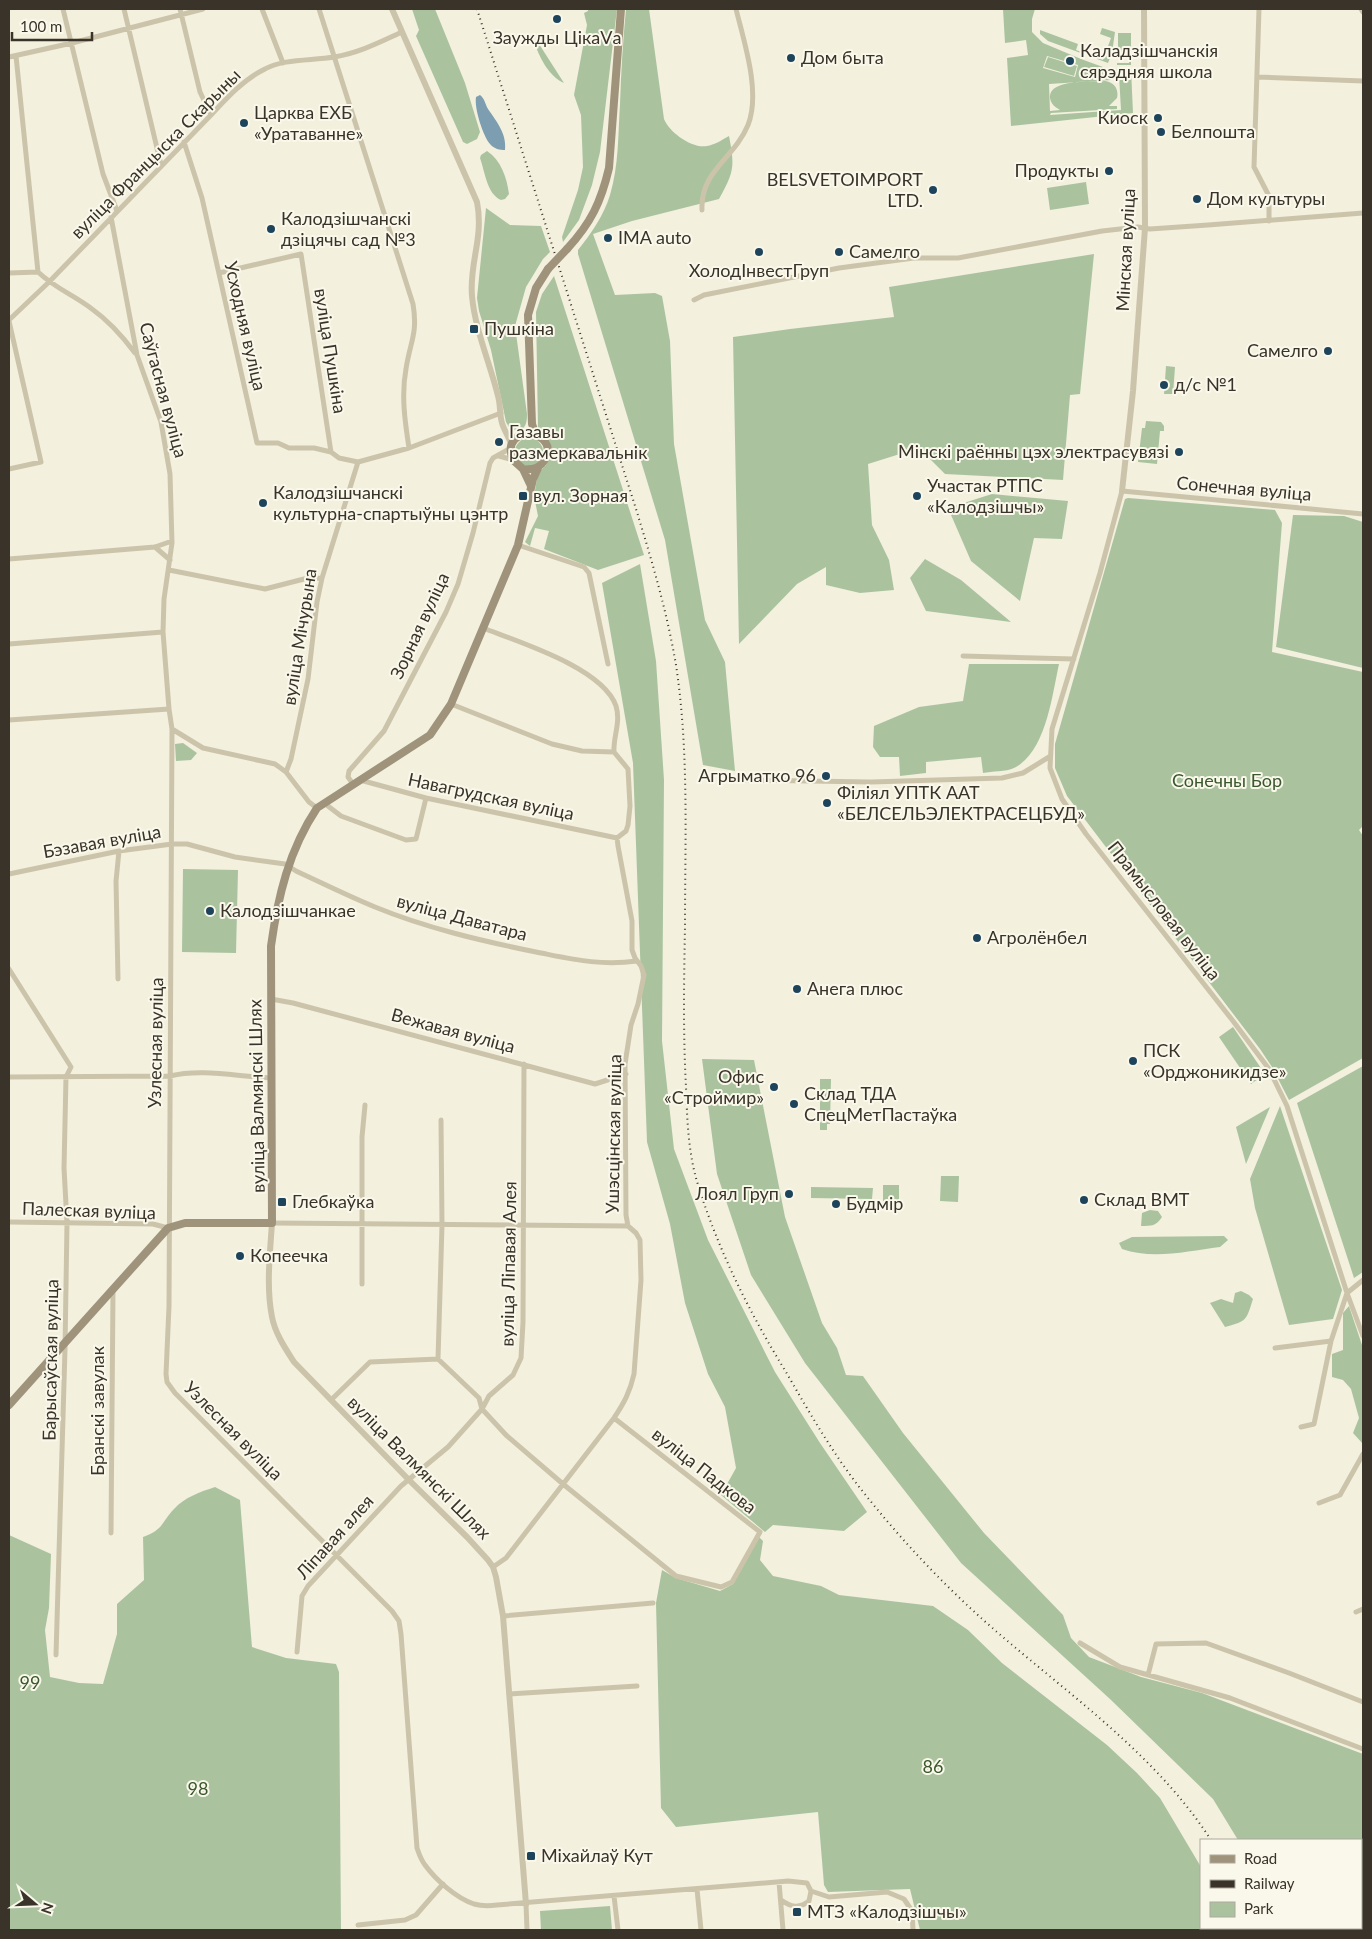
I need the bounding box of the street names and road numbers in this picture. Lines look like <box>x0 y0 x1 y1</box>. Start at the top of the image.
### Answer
street label: вуліца Францыска Скарыны <box>66 64 245 243</box>
street label: Мінская вуліца <box>1111 188 1139 312</box>
street label: Усходняя вуліца <box>220 259 272 393</box>
street label: вуліца Пушкіна <box>310 287 352 415</box>
street label: Саўгасная вуліца <box>135 320 193 460</box>
street label: Сонечная вуліца <box>1176 471 1312 505</box>
street label: вуліца Мічурына <box>277 567 321 707</box>
street label: Зорная вуліца <box>385 569 453 682</box>
street label: Навагрудская вуліца <box>406 768 576 824</box>
street label: Бэзавая вуліца <box>41 820 163 862</box>
street label: Прамысловая вуліца <box>1104 836 1226 984</box>
street label: вуліца Даватара <box>395 889 530 945</box>
street label: Узлесная вуліца <box>143 977 167 1109</box>
street label: вуліца Валмянскі Шлях <box>243 999 269 1193</box>
street label: Вежавая вуліца <box>389 1003 518 1057</box>
street label: Ушэсцінская вуліца <box>601 1054 625 1214</box>
street label: вуліца Ліпавая Алея <box>496 1181 520 1347</box>
street label: Палеская вуліца <box>22 1197 156 1223</box>
street label: Барысаўская вуліца <box>38 1279 62 1441</box>
street label: Бранскі завулак <box>86 1345 108 1476</box>
street label: Узлесная вуліца <box>180 1376 288 1484</box>
street label: вуліца Валмянскі Шлях <box>344 1391 496 1544</box>
street label: вуліца Падкова <box>648 1423 761 1518</box>
street label: Ліпавая алея <box>290 1490 378 1584</box>

